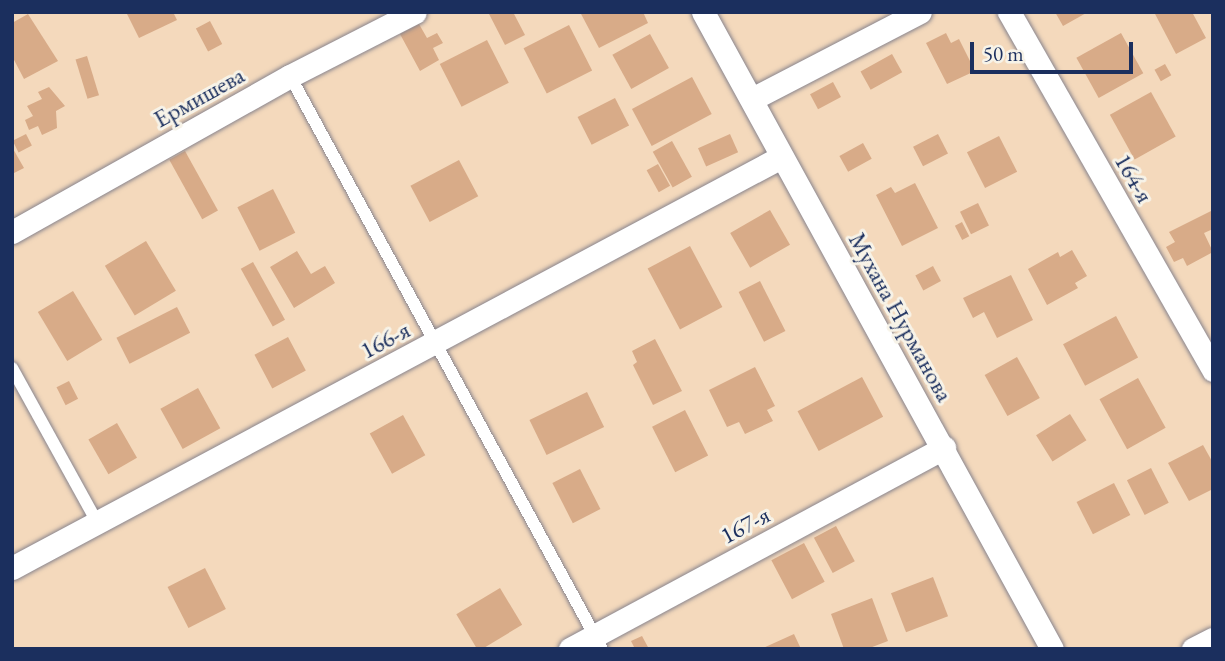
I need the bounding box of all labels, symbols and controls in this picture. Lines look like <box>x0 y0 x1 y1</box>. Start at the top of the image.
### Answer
scale bar <box>973 28 1136 72</box>
text: 50 m <box>983 40 1024 67</box>
street label: Ермишева <box>149 60 249 134</box>
street label: 164-я <box>1109 148 1159 208</box>
street label: Мухана Нурманова <box>843 228 959 406</box>
street label: 166-я <box>355 315 415 365</box>
street label: 167-я <box>715 500 775 550</box>

